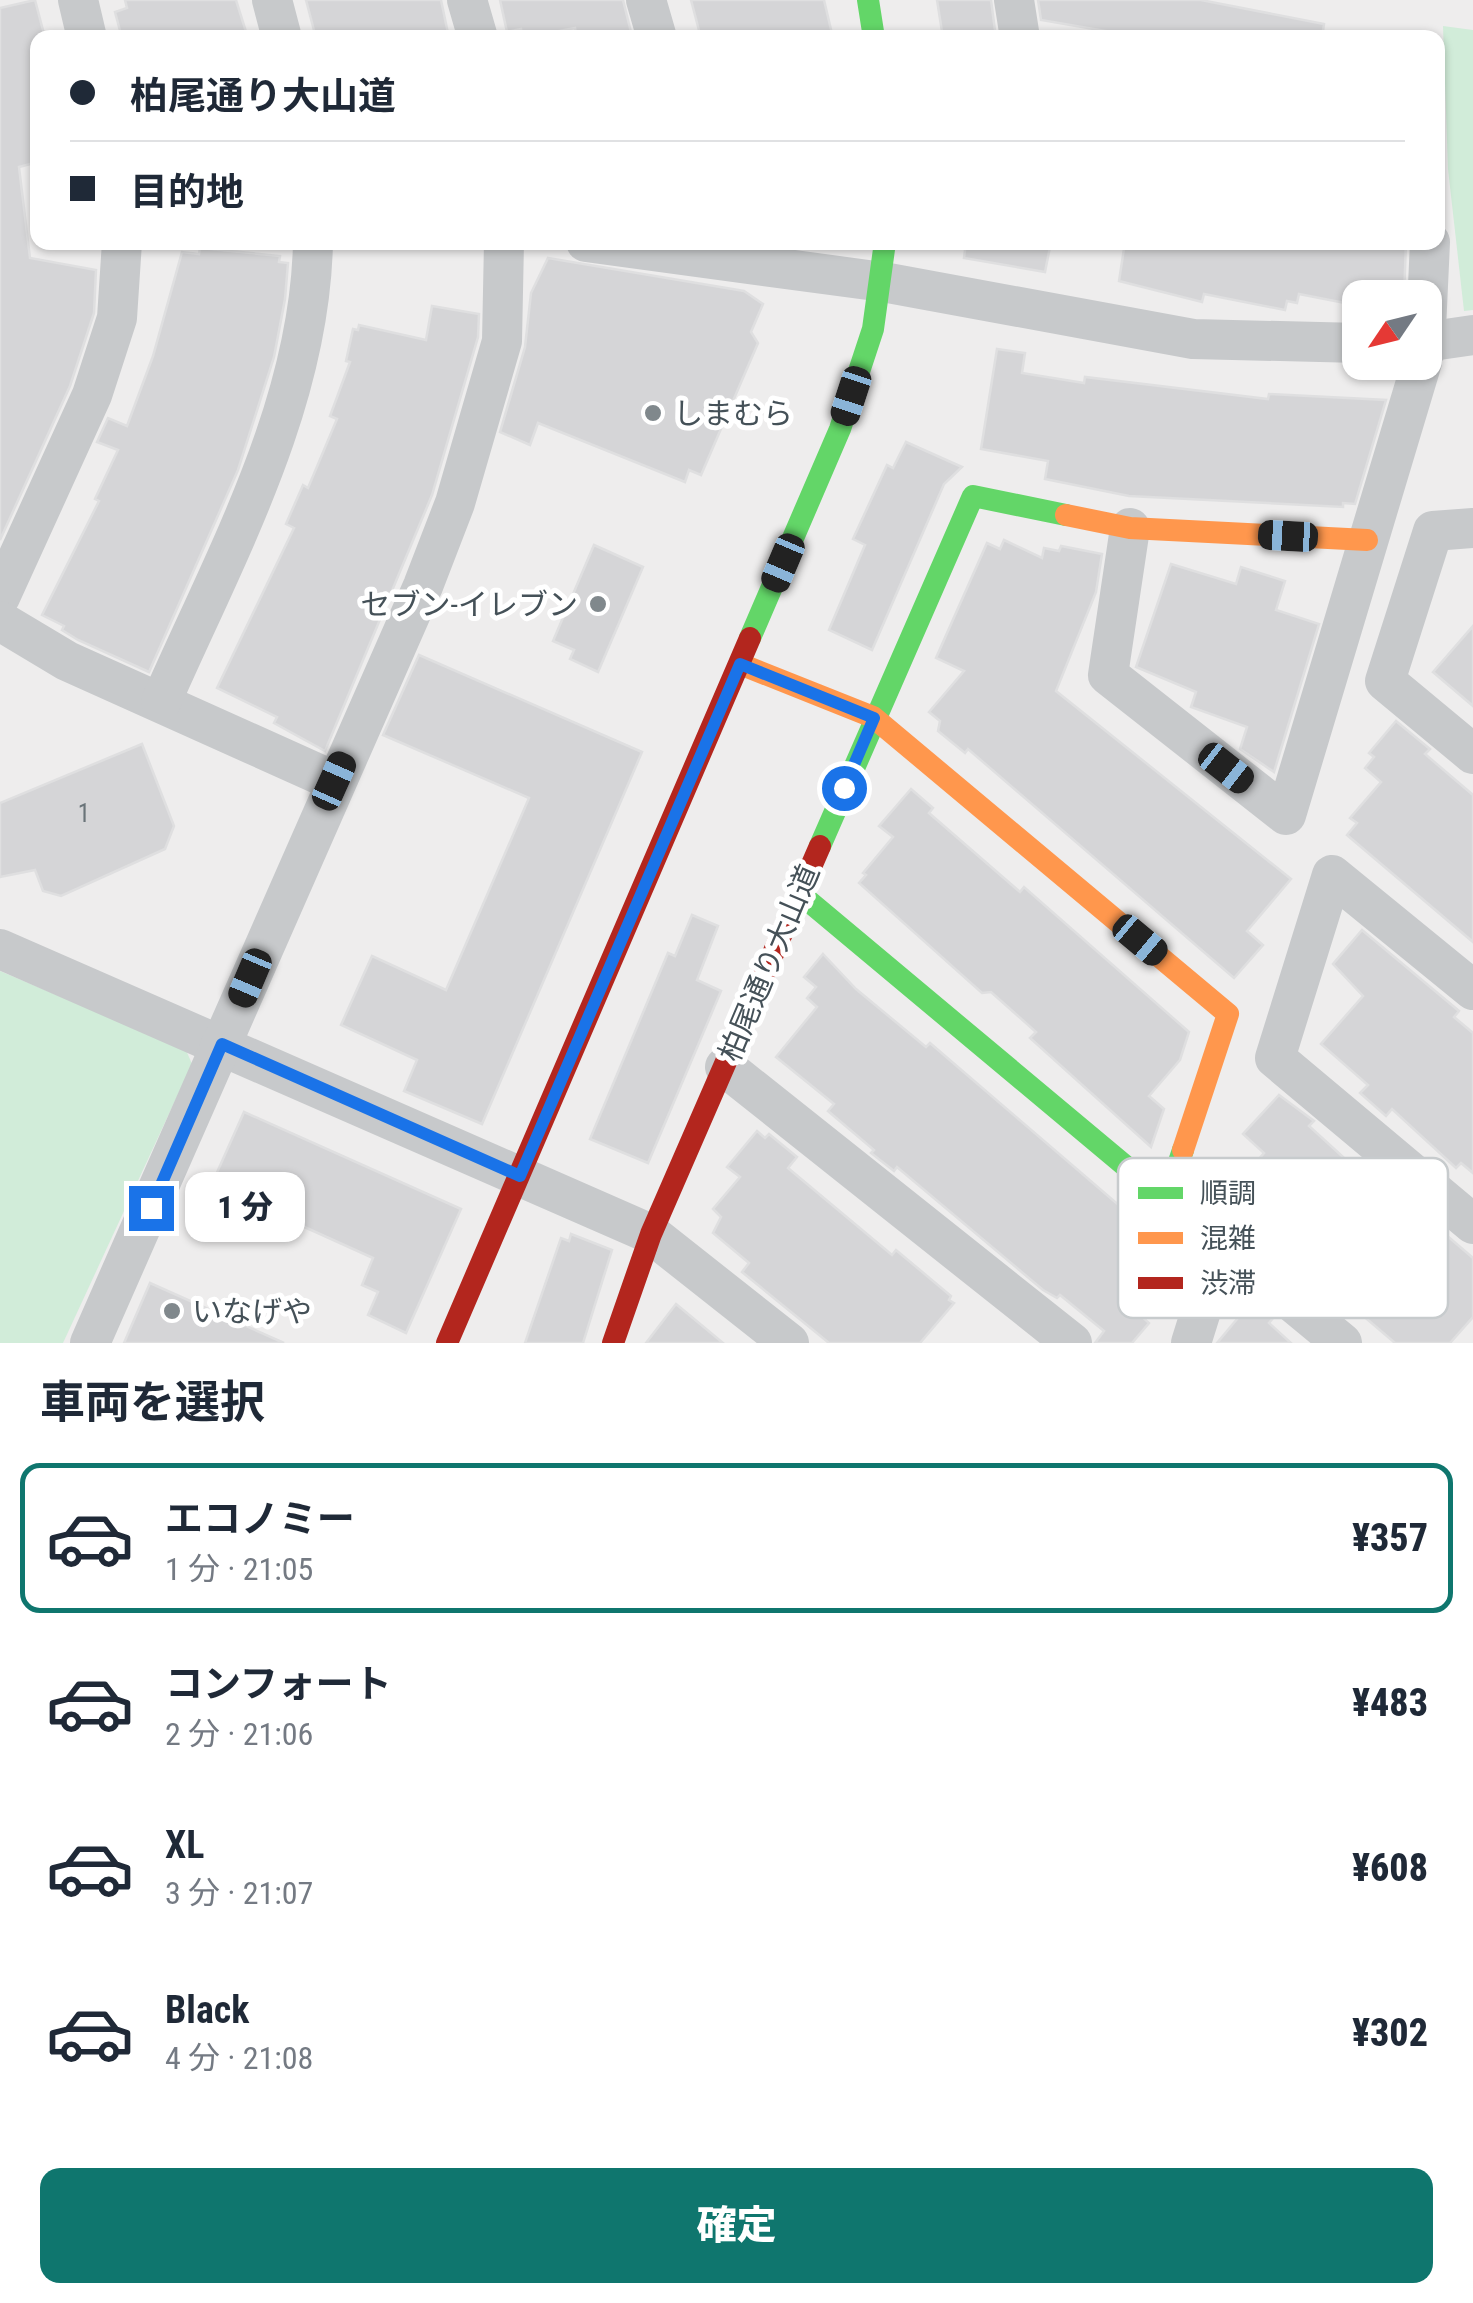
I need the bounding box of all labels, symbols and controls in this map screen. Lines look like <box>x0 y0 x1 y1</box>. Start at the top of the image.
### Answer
text: 柏尾通り大山道 <box>130 74 396 118</box>
text: 目的地 <box>130 170 244 214</box>
north arrow <box>1342 280 1442 380</box>
map controls <box>1342 280 1442 380</box>
car <box>827 363 875 429</box>
place label: しまむら <box>673 396 793 431</box>
marker: しまむら <box>642 402 664 424</box>
car <box>1257 519 1319 553</box>
car <box>757 530 809 596</box>
place label: セブン-イレブン <box>361 587 578 622</box>
marker: セブン-イレブン <box>587 593 609 615</box>
car <box>1193 738 1259 798</box>
car <box>308 747 360 815</box>
route start <box>822 766 867 811</box>
house number: 1 <box>78 799 90 828</box>
street label: 柏尾通り大山道 <box>712 860 826 1066</box>
car <box>1107 909 1173 971</box>
car <box>224 945 276 1011</box>
legend <box>1118 1158 1448 1318</box>
callout: 1 分 <box>186 1173 306 1243</box>
text: 順調 <box>1200 1177 1256 1210</box>
route end <box>129 1186 174 1231</box>
text: 1 分 <box>217 1188 273 1226</box>
text: 混雑 <box>1200 1222 1256 1255</box>
text: 渋滞 <box>1200 1267 1256 1300</box>
place label: いなげや <box>192 1294 312 1329</box>
marker: いなげや <box>161 1300 183 1322</box>
text: 車両を選択 <box>40 1376 265 1429</box>
icon: car <box>45 1493 135 1583</box>
text: エコノミー <box>165 1497 355 1541</box>
text: ¥357 <box>1352 1516 1428 1560</box>
text: 1 分 · 21:05 <box>165 1550 313 1588</box>
icon: car <box>45 1658 135 1748</box>
text: コンフォート <box>165 1662 392 1706</box>
text: ¥483 <box>1352 1681 1428 1725</box>
text: 2 分 · 21:06 <box>165 1715 313 1753</box>
icon: car <box>45 1823 135 1913</box>
text: XL <box>165 1823 204 1867</box>
text: ¥608 <box>1352 1846 1428 1890</box>
text: 3 分 · 21:07 <box>165 1874 313 1912</box>
icon: car <box>45 1988 135 2078</box>
text: Black <box>165 1988 249 2032</box>
text: ¥302 <box>1352 2011 1428 2055</box>
text: 4 分 · 21:08 <box>165 2039 313 2077</box>
button: 確定 <box>40 2168 1433 2283</box>

